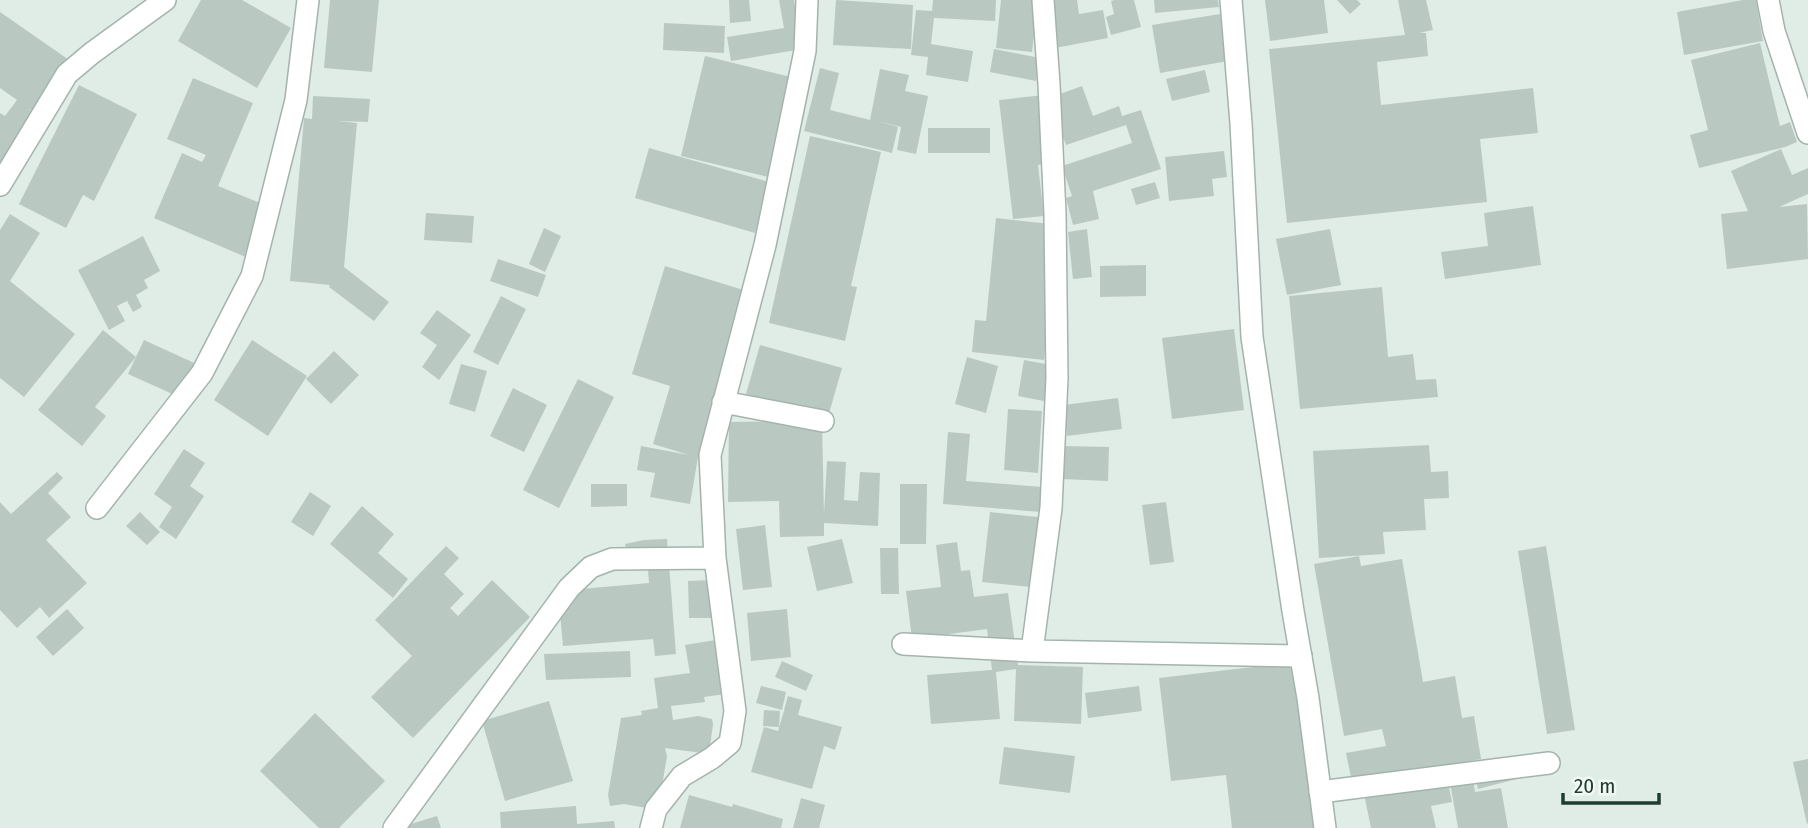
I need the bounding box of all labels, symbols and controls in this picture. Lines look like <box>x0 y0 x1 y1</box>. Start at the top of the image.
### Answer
scale bar <box>1563 762 1659 806</box>
text: 20 m <box>1574 773 1615 799</box>

